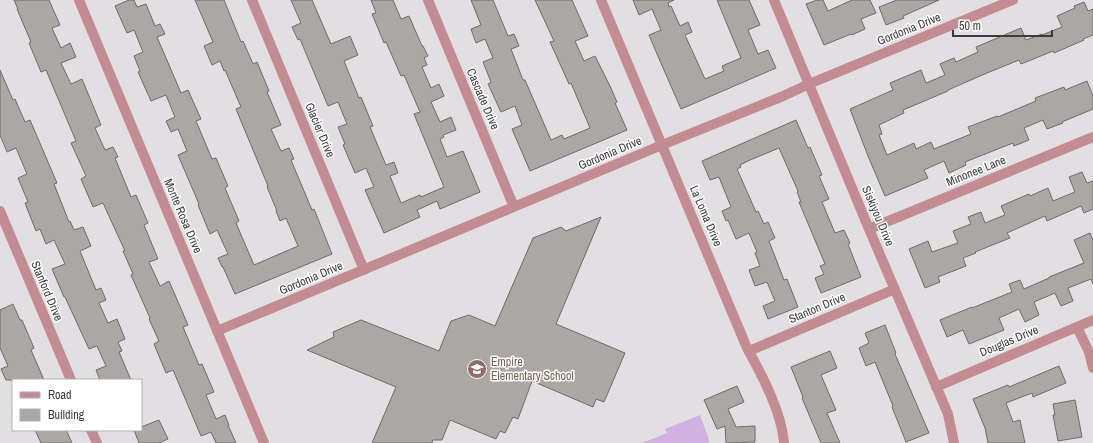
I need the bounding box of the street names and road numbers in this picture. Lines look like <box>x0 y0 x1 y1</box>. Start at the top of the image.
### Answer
street label: Gordonia Drive <box>875 9 943 49</box>
street label: Cascade Drive <box>463 66 503 132</box>
street label: Glacier Drive <box>301 100 339 160</box>
street label: Gordonia Drive <box>576 132 644 174</box>
street label: Minonee Lane <box>944 152 1008 190</box>
street label: Monte Rosa Drive <box>160 176 206 256</box>
street label: La Loma Drive <box>686 183 726 249</box>
street label: Siskiyou Drive <box>858 183 898 249</box>
street label: Gordonia Drive <box>277 257 345 299</box>
street label: Stanford Drive <box>27 259 67 323</box>
street label: Stanton Drive <box>786 289 848 327</box>
street label: Douglas Drive <box>977 321 1041 361</box>

